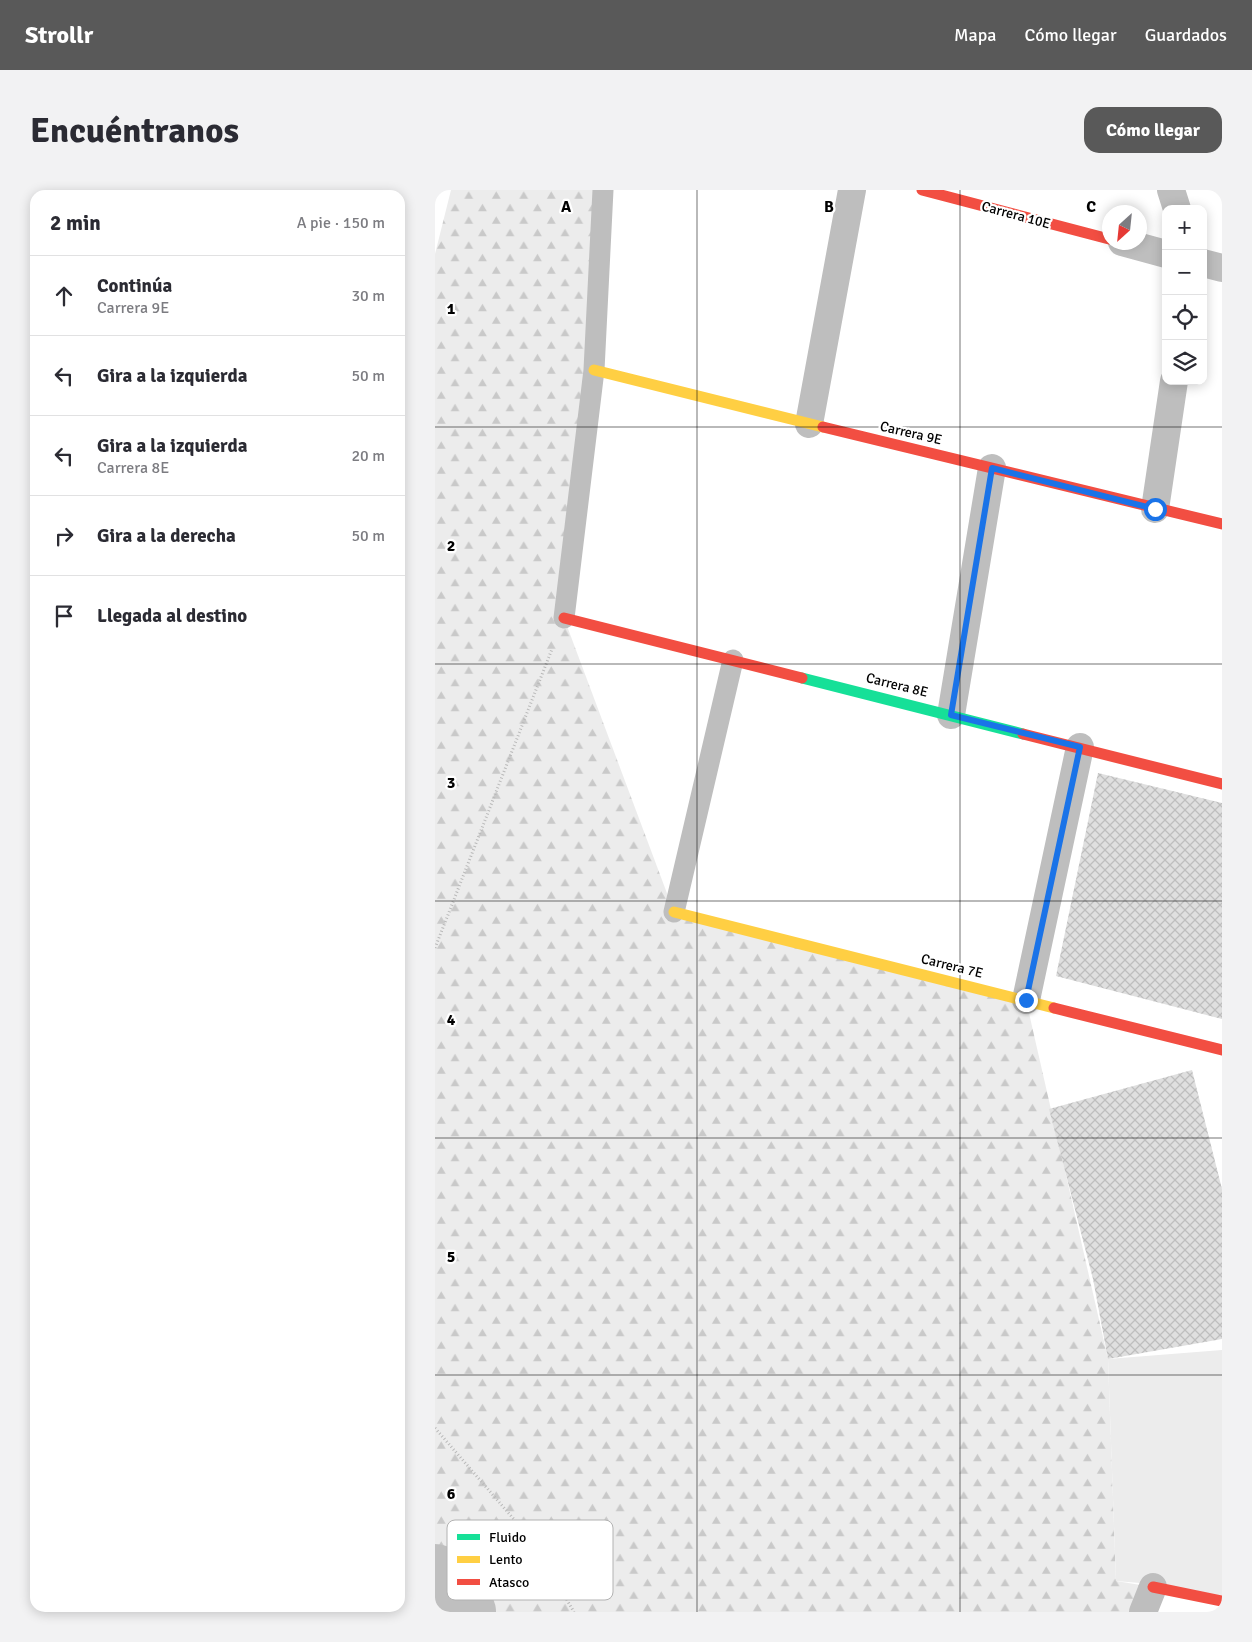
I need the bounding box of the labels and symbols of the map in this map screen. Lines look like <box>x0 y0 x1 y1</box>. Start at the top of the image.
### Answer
text: A <box>561 197 572 217</box>
text: B <box>824 197 834 217</box>
text: C <box>1086 197 1096 217</box>
street label: Carrera 10E <box>980 198 1052 232</box>
north arrow <box>1102 205 1147 250</box>
text: 1 <box>447 299 456 319</box>
street label: Carrera 9E <box>878 418 944 448</box>
route start <box>1144 498 1167 521</box>
text: 2 <box>447 536 455 556</box>
street label: Carrera 8E <box>864 669 930 701</box>
text: 3 <box>447 773 455 793</box>
street label: Carrera 7E <box>919 950 985 982</box>
route end <box>1015 989 1038 1012</box>
text: 4 <box>447 1010 456 1030</box>
text: 5 <box>447 1247 455 1267</box>
text: 6 <box>447 1484 456 1504</box>
legend <box>447 1520 613 1600</box>
text: Fluido <box>489 1529 526 1546</box>
text: Lento <box>489 1551 523 1568</box>
text: Atasco <box>489 1574 529 1591</box>

